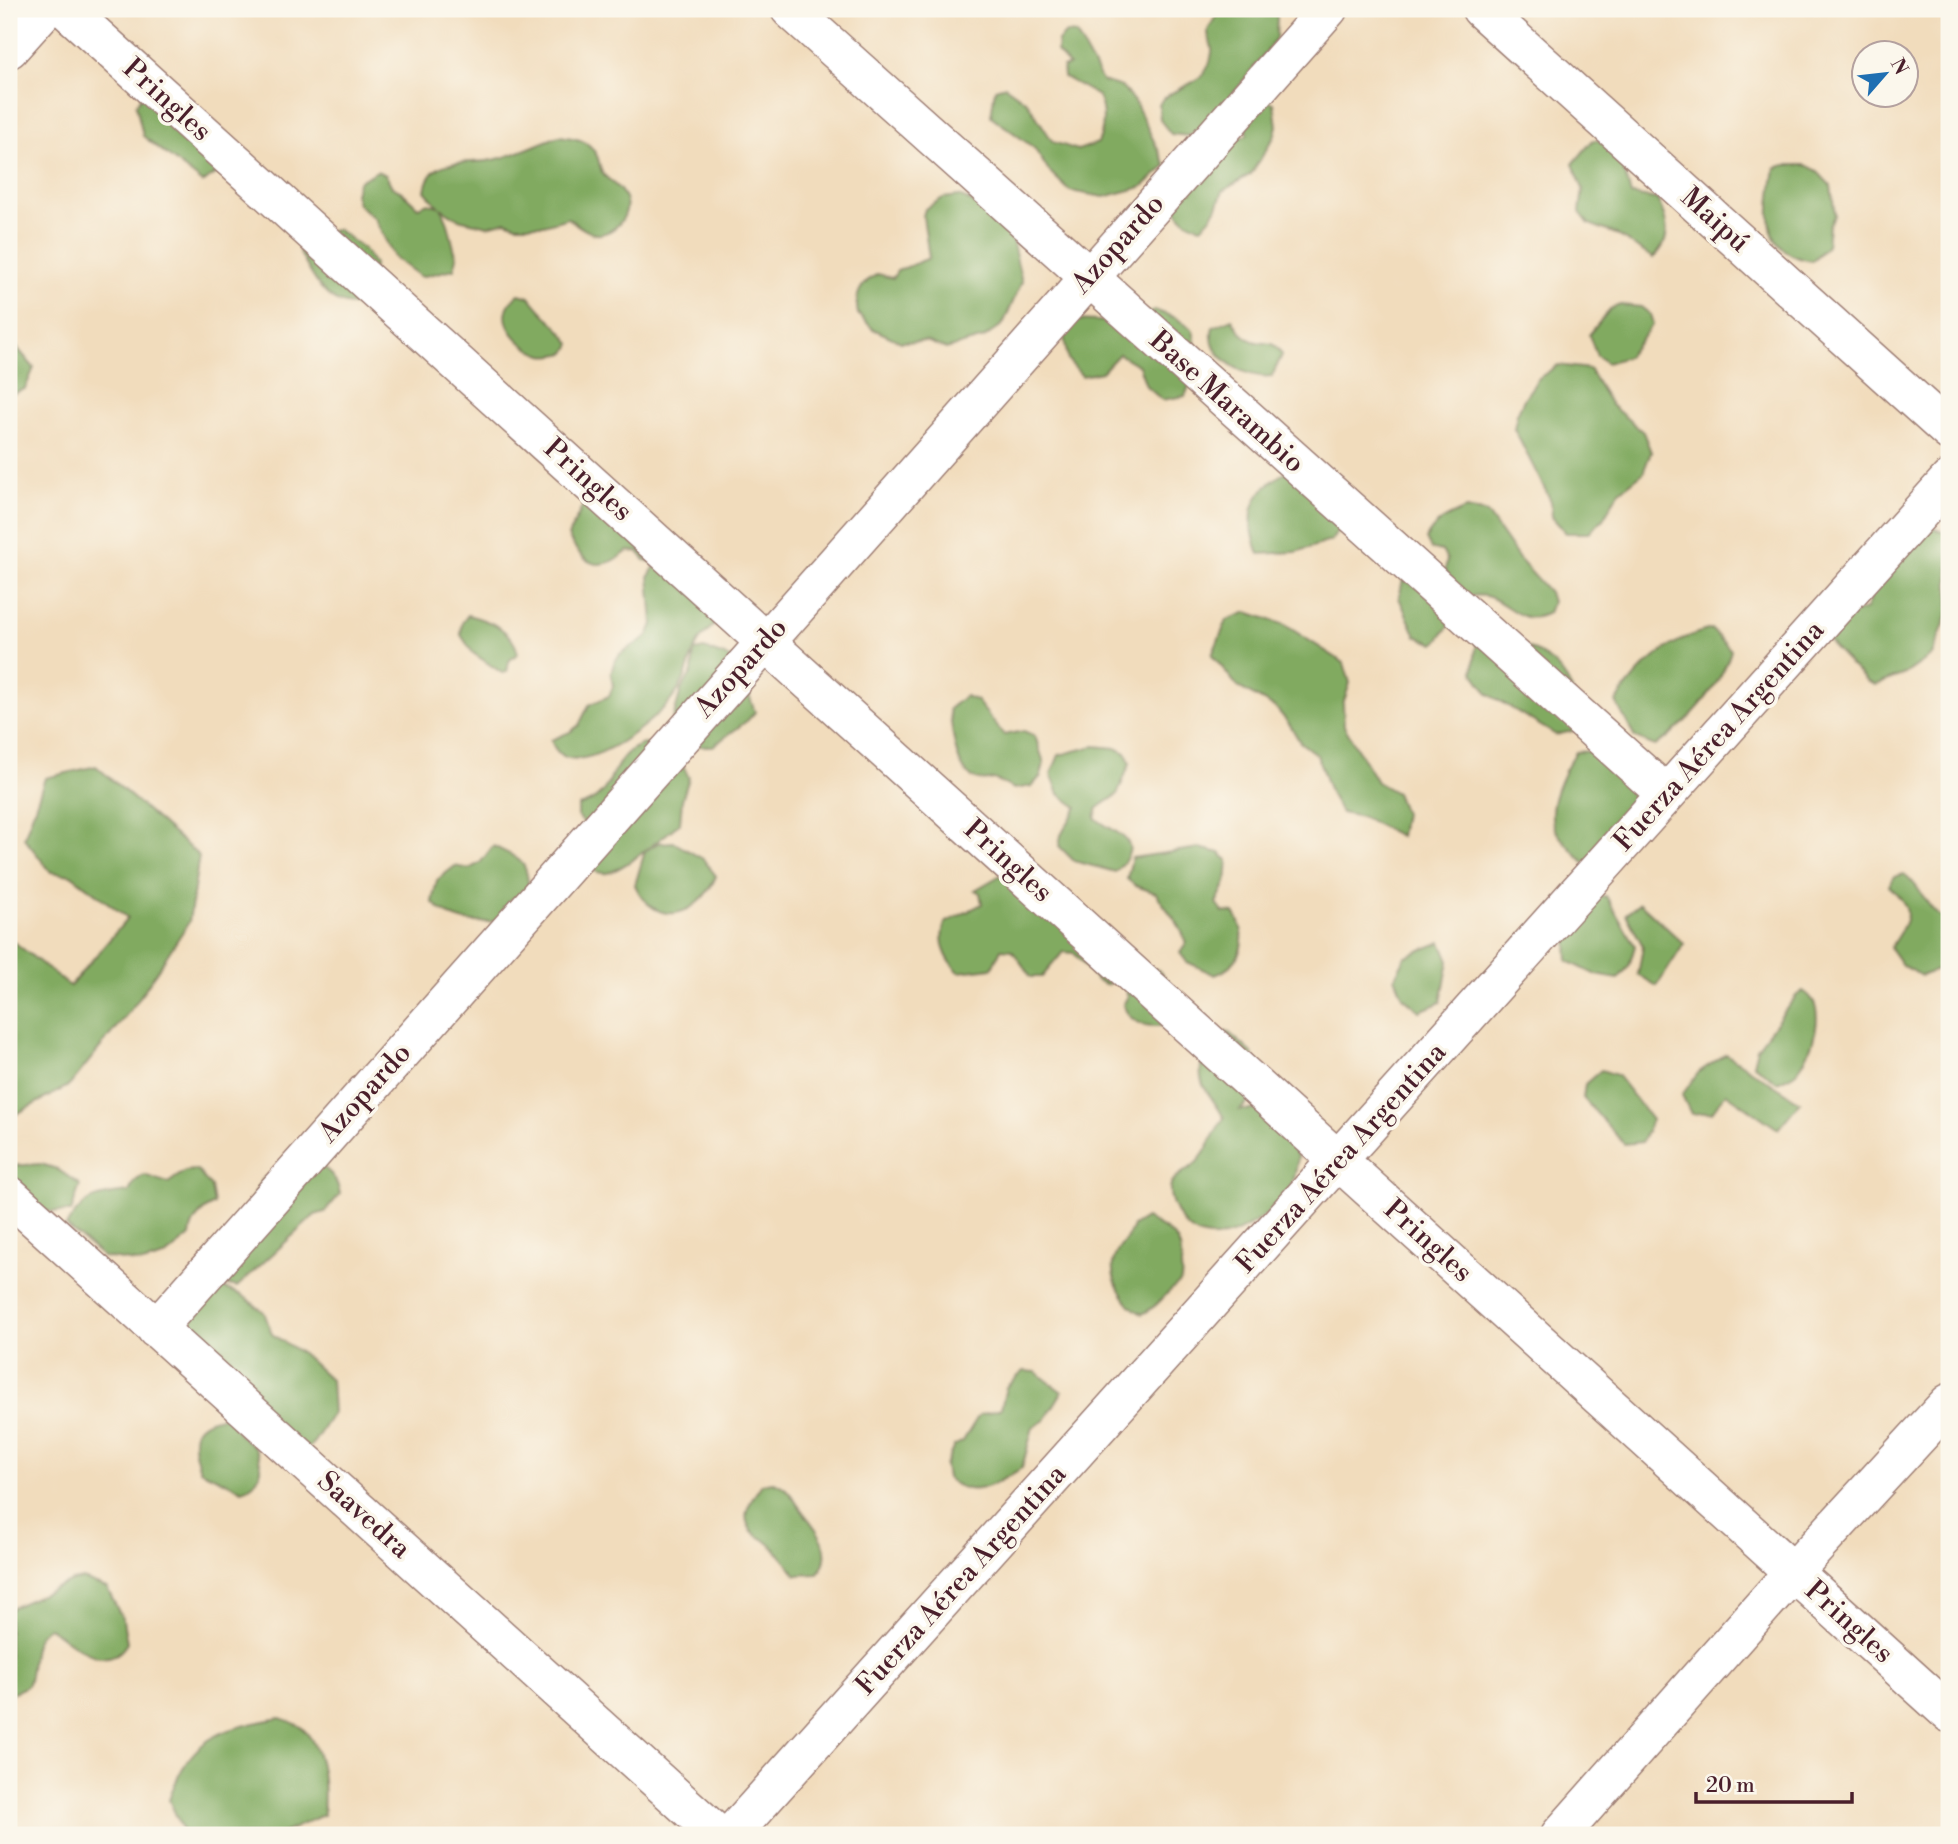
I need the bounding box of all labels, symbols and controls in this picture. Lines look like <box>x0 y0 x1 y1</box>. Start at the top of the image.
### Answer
north arrow <box>1850 38 1920 108</box>
street label: Pringles <box>116 51 218 149</box>
text: N <box>1885 54 1913 79</box>
street label: Maipú <box>1673 180 1757 260</box>
street label: Azopardo <box>1063 187 1172 302</box>
street label: Base Marambio <box>1142 323 1312 481</box>
street label: Pringles <box>537 431 639 529</box>
street label: Azopardo <box>686 611 795 726</box>
street label: Fuerza Aérea Argentina <box>1606 613 1832 859</box>
street label: Pringles <box>957 812 1059 910</box>
street label: Fuerza Aérea Argentina <box>1228 1035 1454 1281</box>
street label: Azopardo <box>310 1036 419 1151</box>
street label: Pringles <box>1377 1192 1479 1290</box>
street label: Fuerza Aérea Argentina <box>848 1457 1074 1703</box>
street label: Saavedra <box>310 1464 419 1567</box>
street label: Pringles <box>1798 1573 1900 1671</box>
scale bar <box>1696 1760 1851 1804</box>
text: 20 m <box>1706 1773 1755 1799</box>

